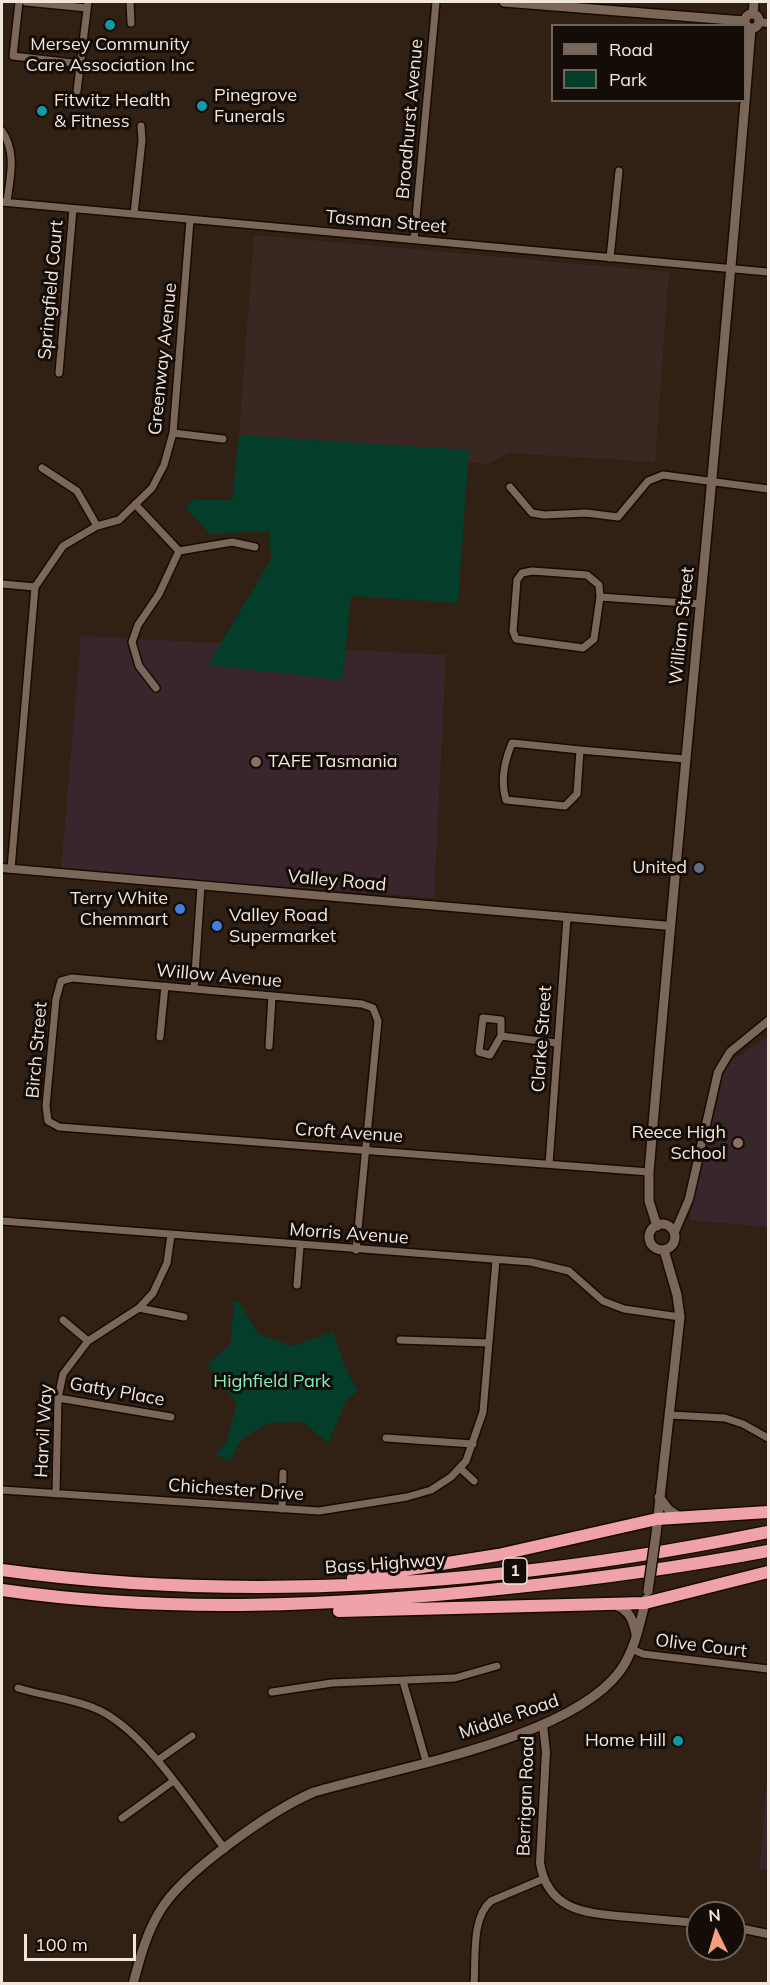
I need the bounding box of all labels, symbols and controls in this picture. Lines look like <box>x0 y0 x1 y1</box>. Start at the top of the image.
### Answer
marker: Mersey Community Care Association Inc <box>103 18 117 32</box>
legend <box>551 24 746 102</box>
place label: Mersey Community Care Association Inc <box>25 34 195 76</box>
street label: Broadhurst Avenue <box>392 38 428 200</box>
text: Road <box>609 38 653 61</box>
text: Park <box>609 68 647 91</box>
place label: Pinegrove Funerals <box>214 85 297 128</box>
place label: Fitwitz Health & Fitness <box>54 90 171 132</box>
marker: Pinegrove Funerals <box>195 99 209 113</box>
marker: Fitwitz Health & Fitness <box>35 104 49 118</box>
street label: Tasman Street <box>325 206 447 238</box>
street label: Springfield Court <box>34 219 68 361</box>
street label: Greenway Avenue <box>144 282 182 436</box>
street label: William Street <box>665 566 699 686</box>
place label: TAFE Tasmania <box>268 751 398 773</box>
marker: TAFE Tasmania <box>249 755 263 769</box>
place label: United <box>632 857 687 879</box>
marker: United <box>692 861 706 875</box>
street label: Valley Road <box>287 866 387 896</box>
place label: Terry White Chemmart <box>70 888 168 930</box>
marker: Terry White Chemmart <box>173 902 187 916</box>
place label: Valley Road Supermarket <box>229 905 336 948</box>
marker: Valley Road Supermarket <box>210 919 224 933</box>
street label: Willow Avenue <box>155 960 283 992</box>
street label: Clarke Street <box>527 985 557 1093</box>
street label: Birch Street <box>22 1001 52 1099</box>
street label: Croft Avenue <box>294 1118 404 1148</box>
place label: Reece High School <box>631 1122 726 1164</box>
marker: Reece High School <box>731 1136 745 1150</box>
street label: Morris Avenue <box>289 1219 409 1249</box>
park label: Highfield Park <box>213 1371 331 1393</box>
street label: Gatty Place <box>68 1373 166 1411</box>
street label: Harvil Way <box>31 1384 57 1478</box>
street label: Chichester Drive <box>167 1474 305 1506</box>
street label: Bass Highway <box>324 1549 446 1579</box>
road number: 1 <box>503 1558 527 1584</box>
street label: Olive Court <box>654 1630 748 1662</box>
street label: Middle Road <box>456 1690 562 1744</box>
place label: Home Hill <box>585 1730 666 1752</box>
marker: Home Hill <box>671 1734 685 1748</box>
street label: Berrigan Road <box>513 1735 539 1857</box>
north arrow <box>686 1901 746 1961</box>
text: N <box>708 1905 722 1926</box>
scale bar <box>27 1922 140 1960</box>
text: 100 m <box>35 1933 88 1956</box>

